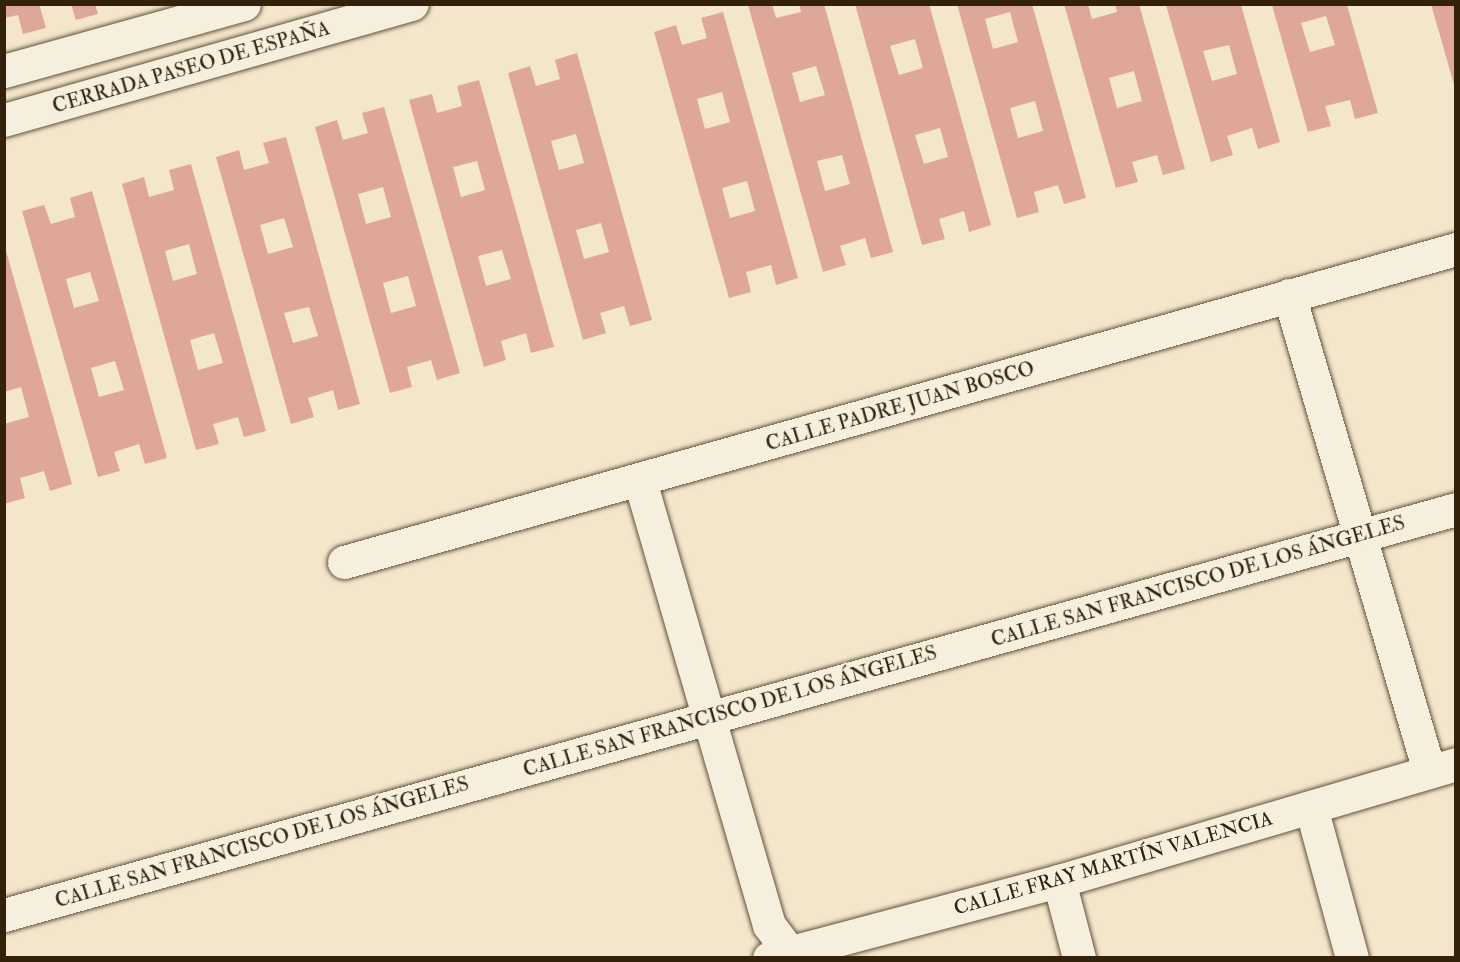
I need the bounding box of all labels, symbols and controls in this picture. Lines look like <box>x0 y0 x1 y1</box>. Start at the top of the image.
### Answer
street label: CERRADA PASEO DE ESPAÑA <box>50 16 332 118</box>
street label: CALLE PADRE JUAN BOSCO <box>763 356 1037 456</box>
street label: CALLE SAN FRANCISCO DE LOS ÁNGELES <box>988 510 1408 652</box>
street label: CALLE SAN FRANCISCO DE LOS ÁNGELES <box>520 640 940 782</box>
street label: CALLE SAN FRANCISCO DE LOS ÁNGELES <box>52 771 472 913</box>
street label: CALLE FRAY MARTÍN VALENCIA <box>951 806 1275 920</box>

